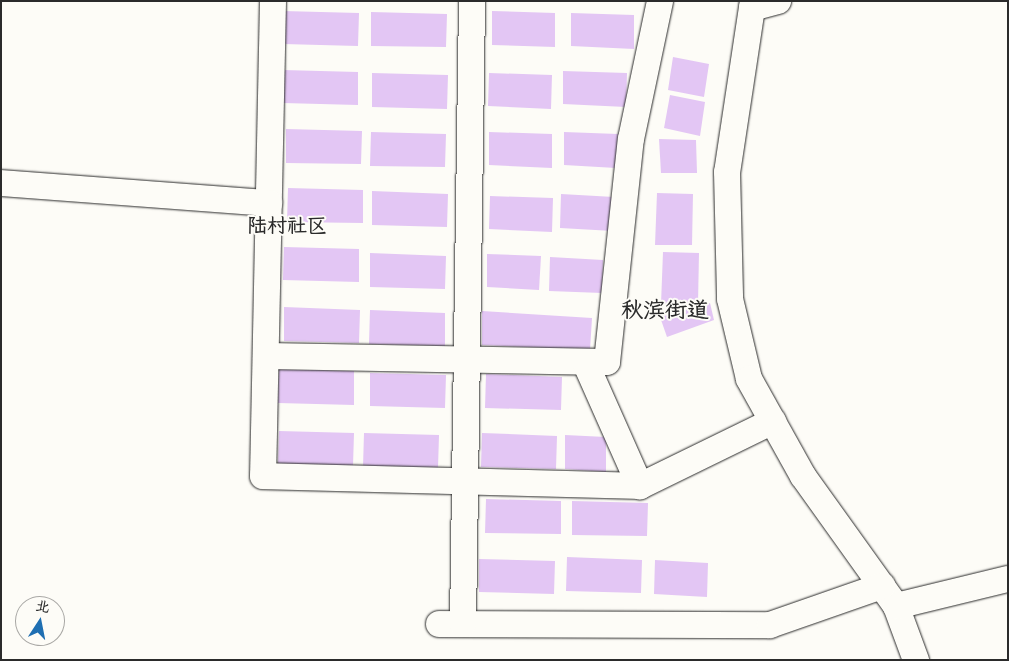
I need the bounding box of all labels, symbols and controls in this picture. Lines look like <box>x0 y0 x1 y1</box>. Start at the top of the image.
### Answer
district label: 陆村社区 <box>247 213 327 237</box>
district label: 秋滨街道 <box>621 298 709 324</box>
north arrow <box>15 596 65 646</box>
text: 北 <box>34 597 51 616</box>

